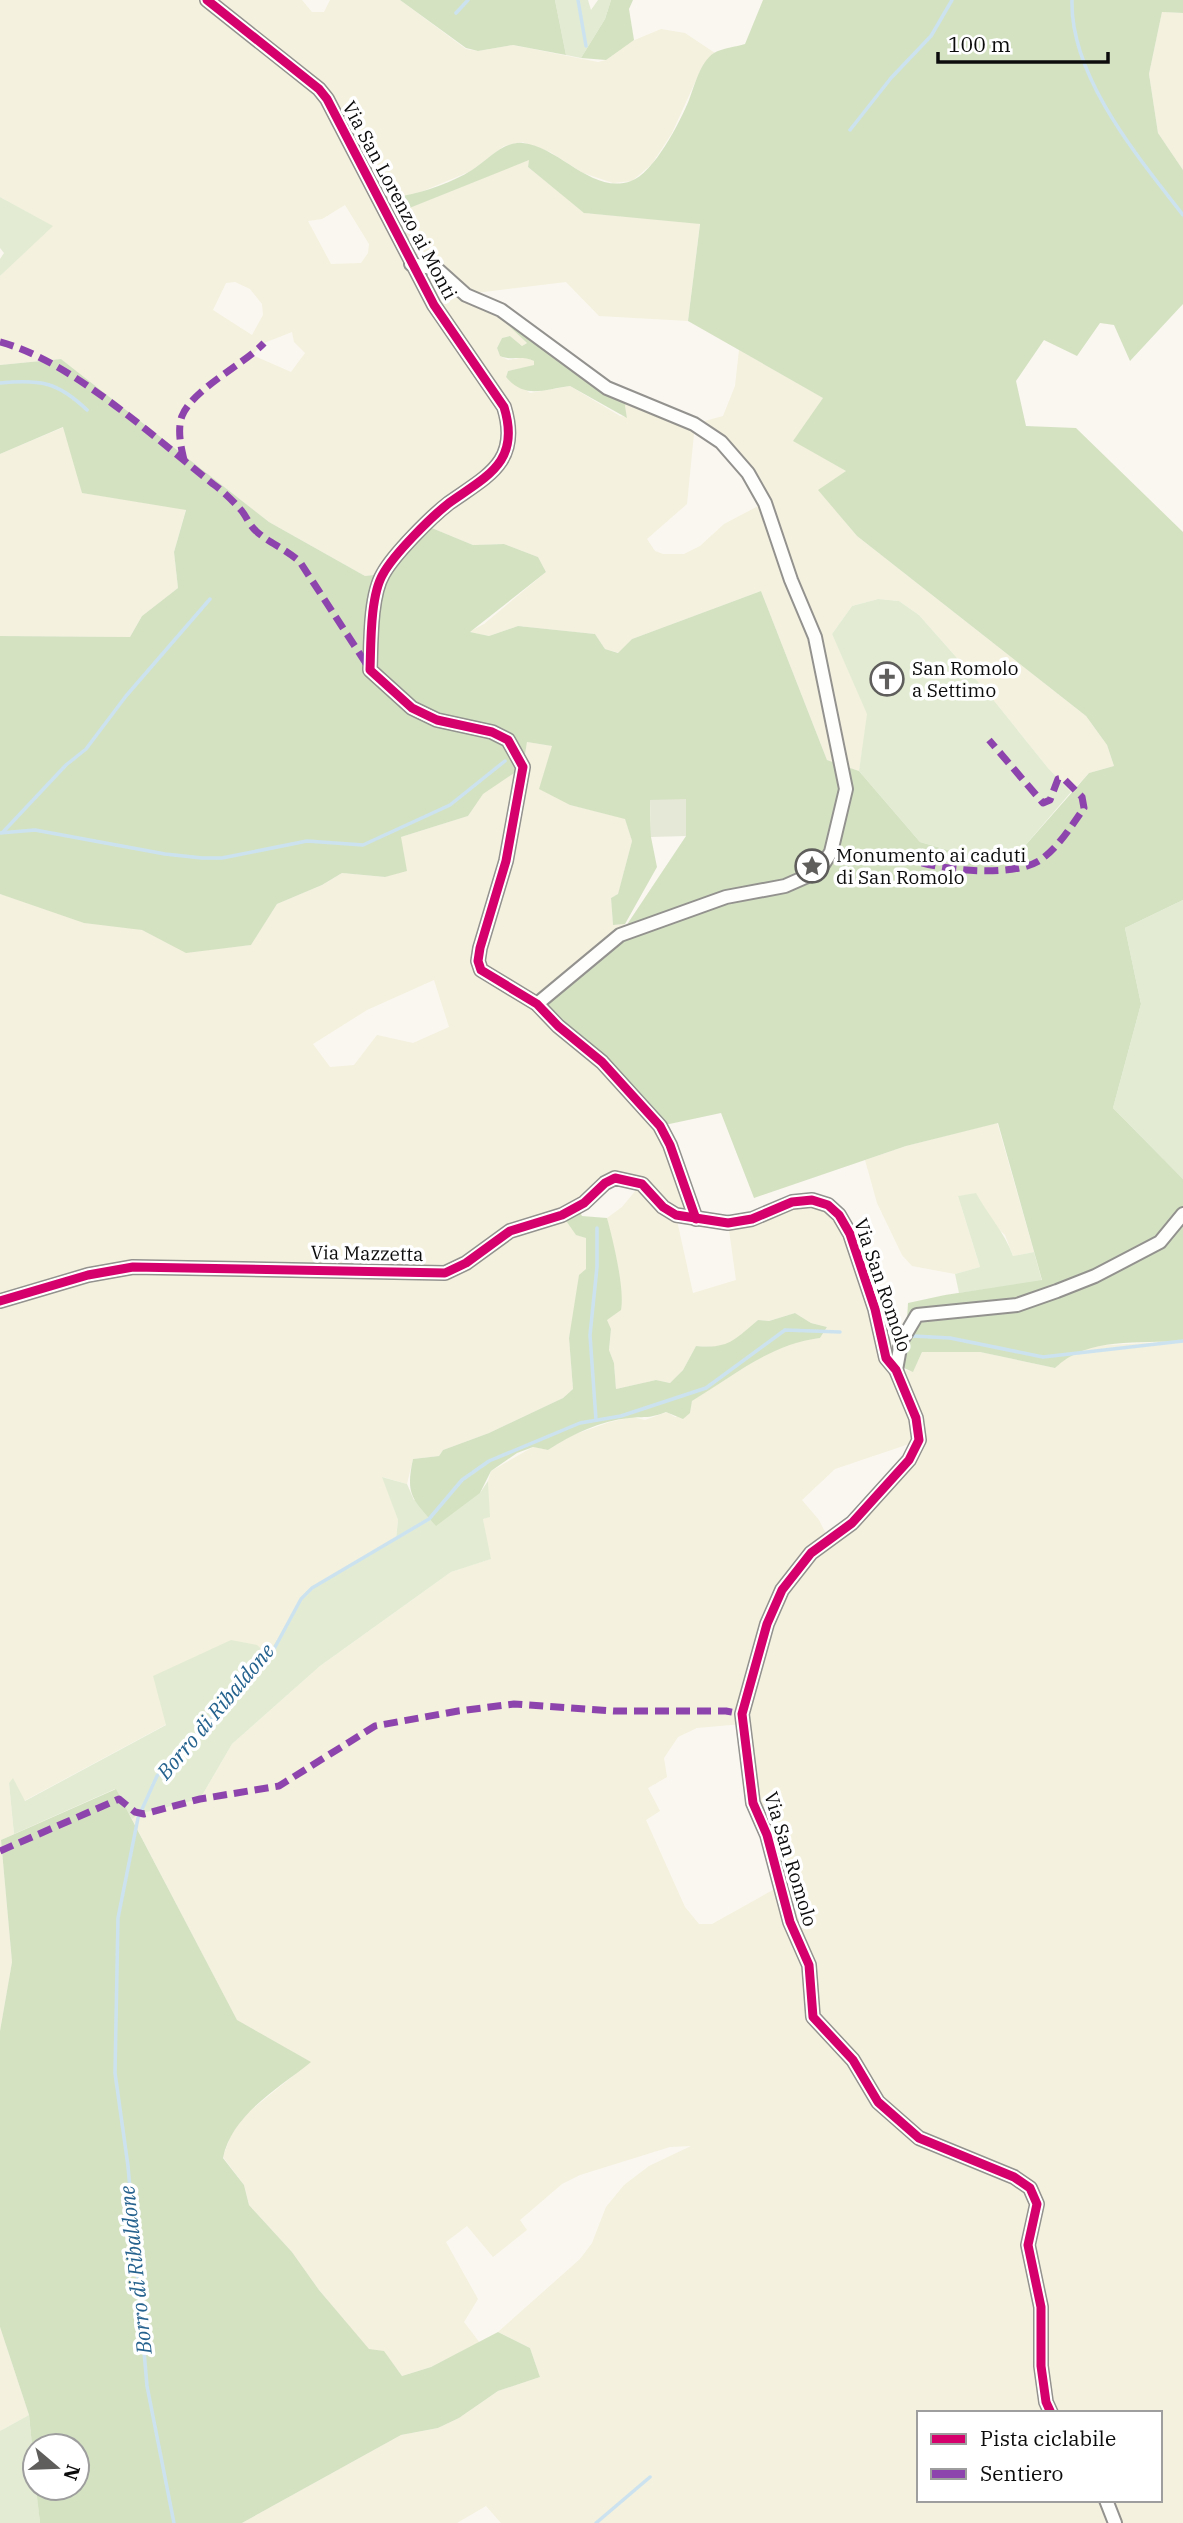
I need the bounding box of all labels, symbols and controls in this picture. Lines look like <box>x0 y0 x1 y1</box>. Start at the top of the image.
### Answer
scale bar <box>938 21 1108 65</box>
text: 100 m <box>948 30 1011 58</box>
street label: Via San Lorenzo ai Monti <box>337 97 463 303</box>
place label: San Romolo a Settimo <box>912 656 1019 702</box>
church icon: San Romolo a Settimo <box>868 660 906 698</box>
place label: Monumento ai caduti di San Romolo <box>836 843 1026 889</box>
place icon: Monumento ai caduti di San Romolo <box>793 847 831 885</box>
street label: Via San Romolo <box>849 1215 917 1355</box>
street label: Via Mazzetta <box>310 1240 424 1266</box>
water label: Borro di Ribaldone <box>149 1637 281 1786</box>
street label: Via San Romolo <box>759 1789 823 1929</box>
water label: Borro di Ribaldone <box>112 2184 158 2357</box>
legend <box>917 2411 1162 2502</box>
text: Pista ciclabile <box>980 2424 1116 2452</box>
north arrow <box>21 2432 91 2502</box>
text: Sentiero <box>980 2459 1063 2487</box>
text: N <box>58 2462 86 2484</box>

